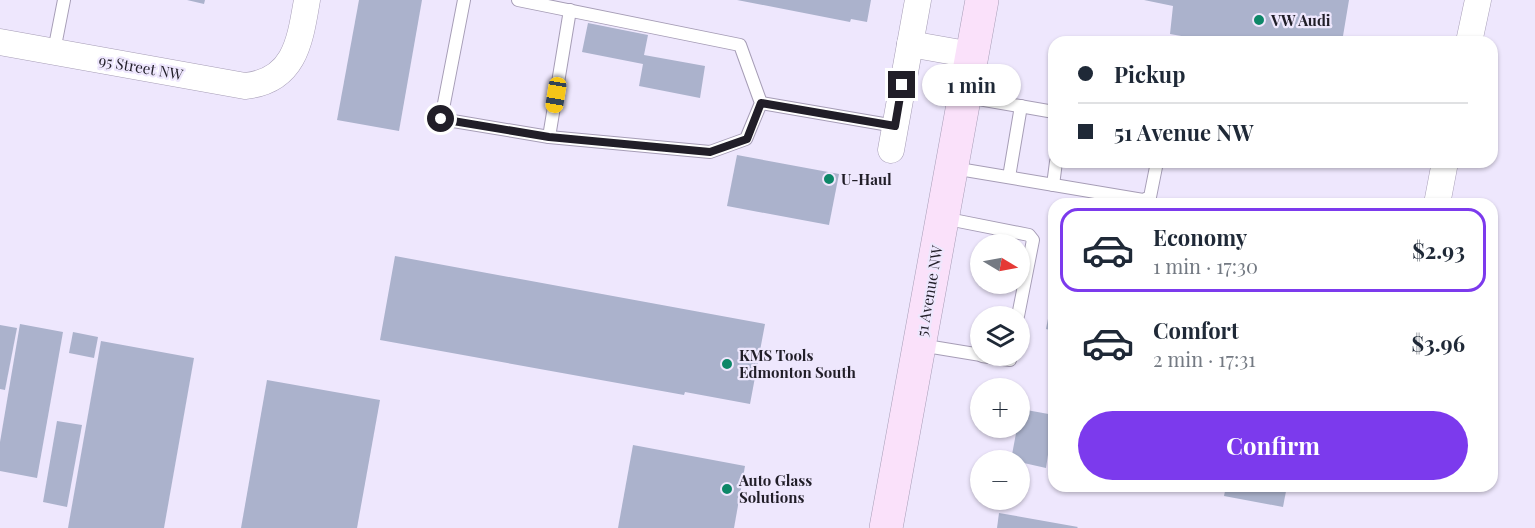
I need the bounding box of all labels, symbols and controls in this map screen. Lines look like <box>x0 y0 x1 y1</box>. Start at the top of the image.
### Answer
place label: VW Audi <box>1270 10 1331 30</box>
marker: VW Audi <box>1252 13 1266 27</box>
street label: 95 Street NW <box>97 50 185 84</box>
text: Pickup <box>1114 59 1185 89</box>
callout: 1 min <box>923 64 1022 106</box>
route end <box>888 71 915 98</box>
text: 1 min <box>947 71 996 98</box>
car <box>544 76 568 114</box>
route start <box>427 105 454 132</box>
text: 51 Avenue NW <box>1114 117 1254 147</box>
place label: U-Haul <box>841 169 892 189</box>
marker: U-Haul <box>822 172 836 186</box>
text: Economy <box>1153 222 1247 252</box>
icon: car <box>1081 223 1135 277</box>
north arrow <box>970 234 1030 294</box>
map controls <box>970 234 1030 510</box>
text: $2.93 <box>1412 235 1465 265</box>
street label: 51 Avenue NW <box>911 243 947 338</box>
text: 1 min · 17:30 <box>1153 252 1258 279</box>
button: layers <box>970 306 1030 366</box>
text: Comfort <box>1153 315 1239 345</box>
icon: car <box>1081 316 1135 370</box>
text: $3.96 <box>1411 328 1465 358</box>
place label: KMS Tools Edmonton South <box>739 345 856 382</box>
text: 2 min · 17:31 <box>1153 345 1256 372</box>
marker: KMS Tools Edmonton South <box>720 357 734 371</box>
button: + <box>970 378 1030 438</box>
button: Confirm <box>1078 411 1468 480</box>
button: − <box>970 450 1030 510</box>
place label: Auto Glass Solutions <box>738 470 812 507</box>
marker: Auto Glass Solutions <box>720 482 734 496</box>

